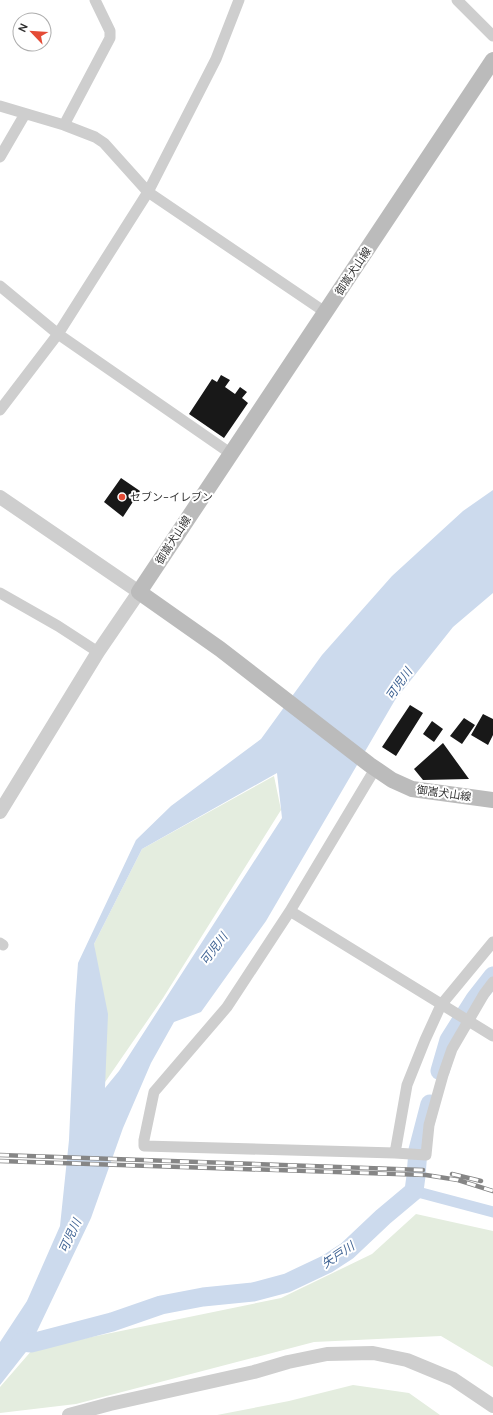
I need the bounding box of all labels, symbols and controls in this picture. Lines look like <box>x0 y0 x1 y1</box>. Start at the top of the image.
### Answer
north arrow <box>12 12 52 52</box>
text: N <box>15 21 31 34</box>
street label: 御嵩犬山線 <box>331 244 374 299</box>
place label: セブン-イレブン <box>130 490 213 504</box>
marker: セブン-イレブン <box>117 492 127 502</box>
street label: 御嵩犬山線 <box>152 513 194 568</box>
water label: 可児川 <box>382 663 417 703</box>
street label: 御嵩犬山線 <box>415 782 472 804</box>
water label: 可児川 <box>197 928 232 968</box>
water label: 可児川 <box>55 1214 86 1256</box>
water label: 矢戸川 <box>319 1237 359 1272</box>

